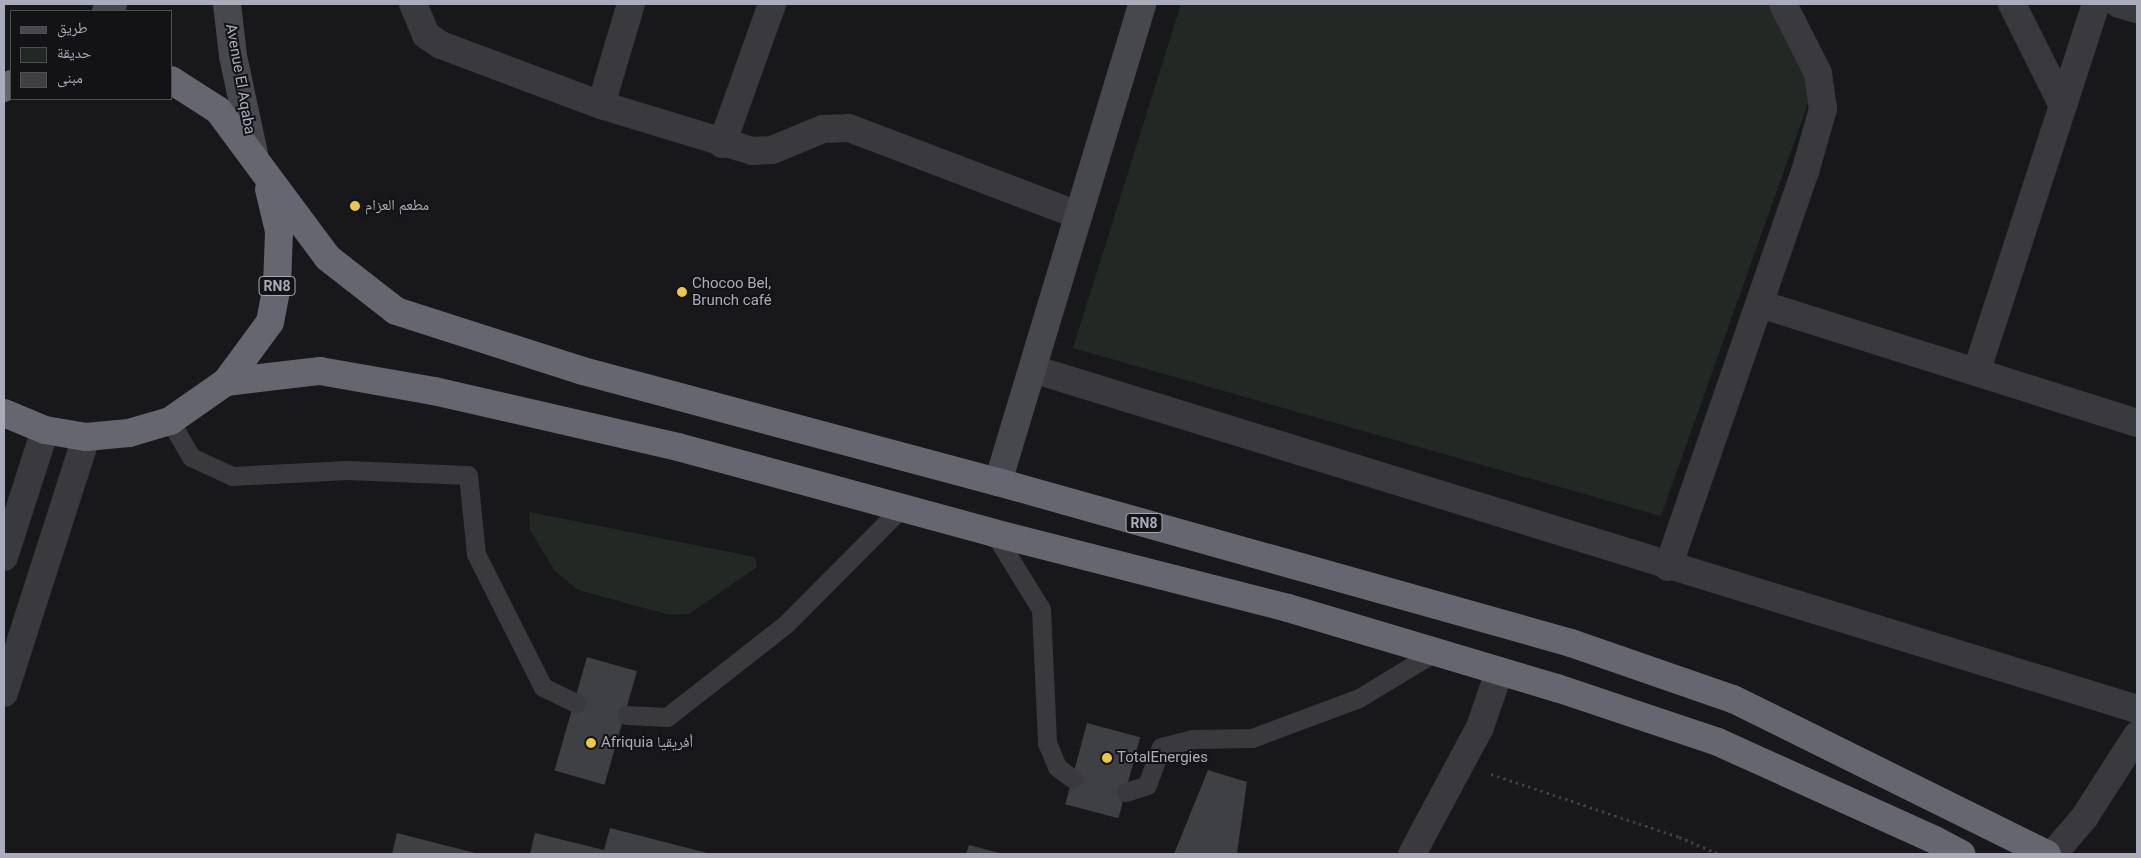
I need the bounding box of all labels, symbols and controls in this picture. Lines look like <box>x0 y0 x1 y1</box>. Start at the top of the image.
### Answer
legend <box>10 10 172 100</box>
text: طريق <box>57 19 88 37</box>
street label: Avenue El Aqaba <box>221 22 259 136</box>
text: حديقة <box>57 44 91 62</box>
text: مبنى <box>57 69 83 87</box>
place label: مطعم العزام <box>365 197 429 215</box>
marker: مطعم العزام <box>349 200 361 212</box>
road number: RN8 <box>258 274 296 298</box>
place label: Chocoo Bel, Brunch café <box>692 274 772 309</box>
marker: Chocoo Bel, Brunch café <box>676 286 688 298</box>
road number: RN8 <box>1125 512 1163 534</box>
place label: Afriquia أفريقيا <box>601 734 693 752</box>
marker: Afriquia أفريقيا <box>585 737 597 749</box>
place label: TotalEnergies <box>1117 749 1208 767</box>
marker: TotalEnergies <box>1101 752 1113 764</box>

